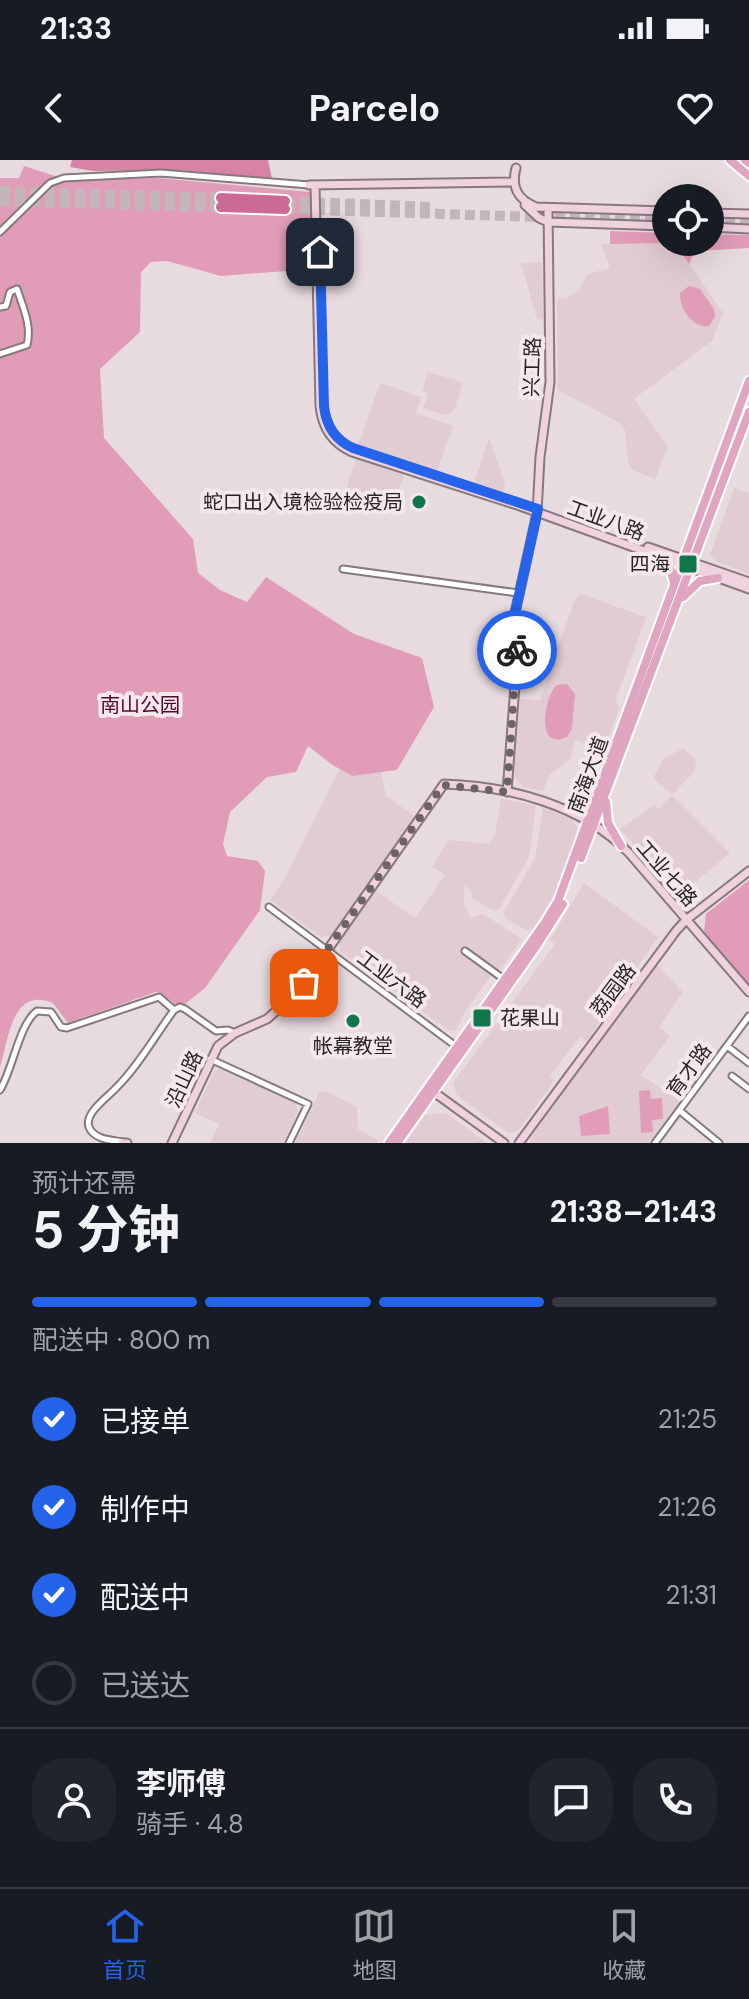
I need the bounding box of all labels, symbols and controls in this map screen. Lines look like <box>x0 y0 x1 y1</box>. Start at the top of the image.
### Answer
text: 21:33 <box>40 9 112 48</box>
text: Parcelo <box>309 85 440 132</box>
icon: back <box>32 86 76 130</box>
icon: heart <box>673 86 717 130</box>
map controls <box>652 184 724 256</box>
button: locate <box>652 184 724 256</box>
pin <box>286 218 354 286</box>
icon: home <box>298 230 342 274</box>
street label: 兴工路 <box>518 337 546 397</box>
place label: 蛇口出入境检验检疫局 <box>203 489 403 515</box>
marker: 蛇口出入境检验检疫局 <box>410 493 428 511</box>
street label: 工业八路 <box>564 494 648 546</box>
place label: 四海 <box>630 551 670 577</box>
marker: 四海 <box>677 553 699 575</box>
courier <box>477 610 557 690</box>
icon: bike <box>495 628 539 672</box>
park label: 南山公园 <box>100 692 180 718</box>
street label: 南海大道 <box>562 733 614 817</box>
street label: 工业七路 <box>631 834 703 912</box>
street label: 工业六路 <box>352 945 432 1013</box>
pin <box>270 949 338 1017</box>
street label: 荔园路 <box>585 958 641 1022</box>
icon: bag <box>282 961 326 1005</box>
place label: 花果山 <box>500 1005 560 1031</box>
marker: 花果山 <box>471 1007 493 1029</box>
marker: 帐幕教堂 <box>344 1012 362 1030</box>
place label: 帐幕教堂 <box>313 1033 393 1059</box>
street label: 育才路 <box>661 1038 717 1102</box>
street label: 沿山路 <box>160 1046 208 1112</box>
text: 预计还需 <box>32 1166 136 1200</box>
text: 21:38–21:43 <box>550 1192 717 1231</box>
text: 5 分钟 <box>32 1196 181 1264</box>
text: 配送中 · 800 m <box>32 1323 210 1357</box>
icon: check <box>32 1397 76 1441</box>
text: 已接单 <box>100 1402 190 1441</box>
text: 21:25 <box>658 1402 717 1436</box>
icon: check <box>32 1485 76 1529</box>
text: 制作中 <box>100 1490 190 1529</box>
text: 21:26 <box>657 1490 717 1524</box>
icon: check <box>32 1573 76 1617</box>
text: 配送中 <box>100 1578 190 1617</box>
text: 21:31 <box>666 1578 717 1612</box>
text: 已送达 <box>100 1666 190 1705</box>
button: person <box>32 1758 116 1842</box>
button: chat <box>529 1758 613 1842</box>
button: phone <box>633 1758 717 1842</box>
text: 李师傅 <box>136 1764 226 1803</box>
text: 骑手 · 4.8 <box>136 1807 244 1841</box>
tab: 首页 <box>103 1904 147 1985</box>
tab: 地图 <box>352 1904 396 1985</box>
tab: 收藏 <box>602 1904 646 1985</box>

